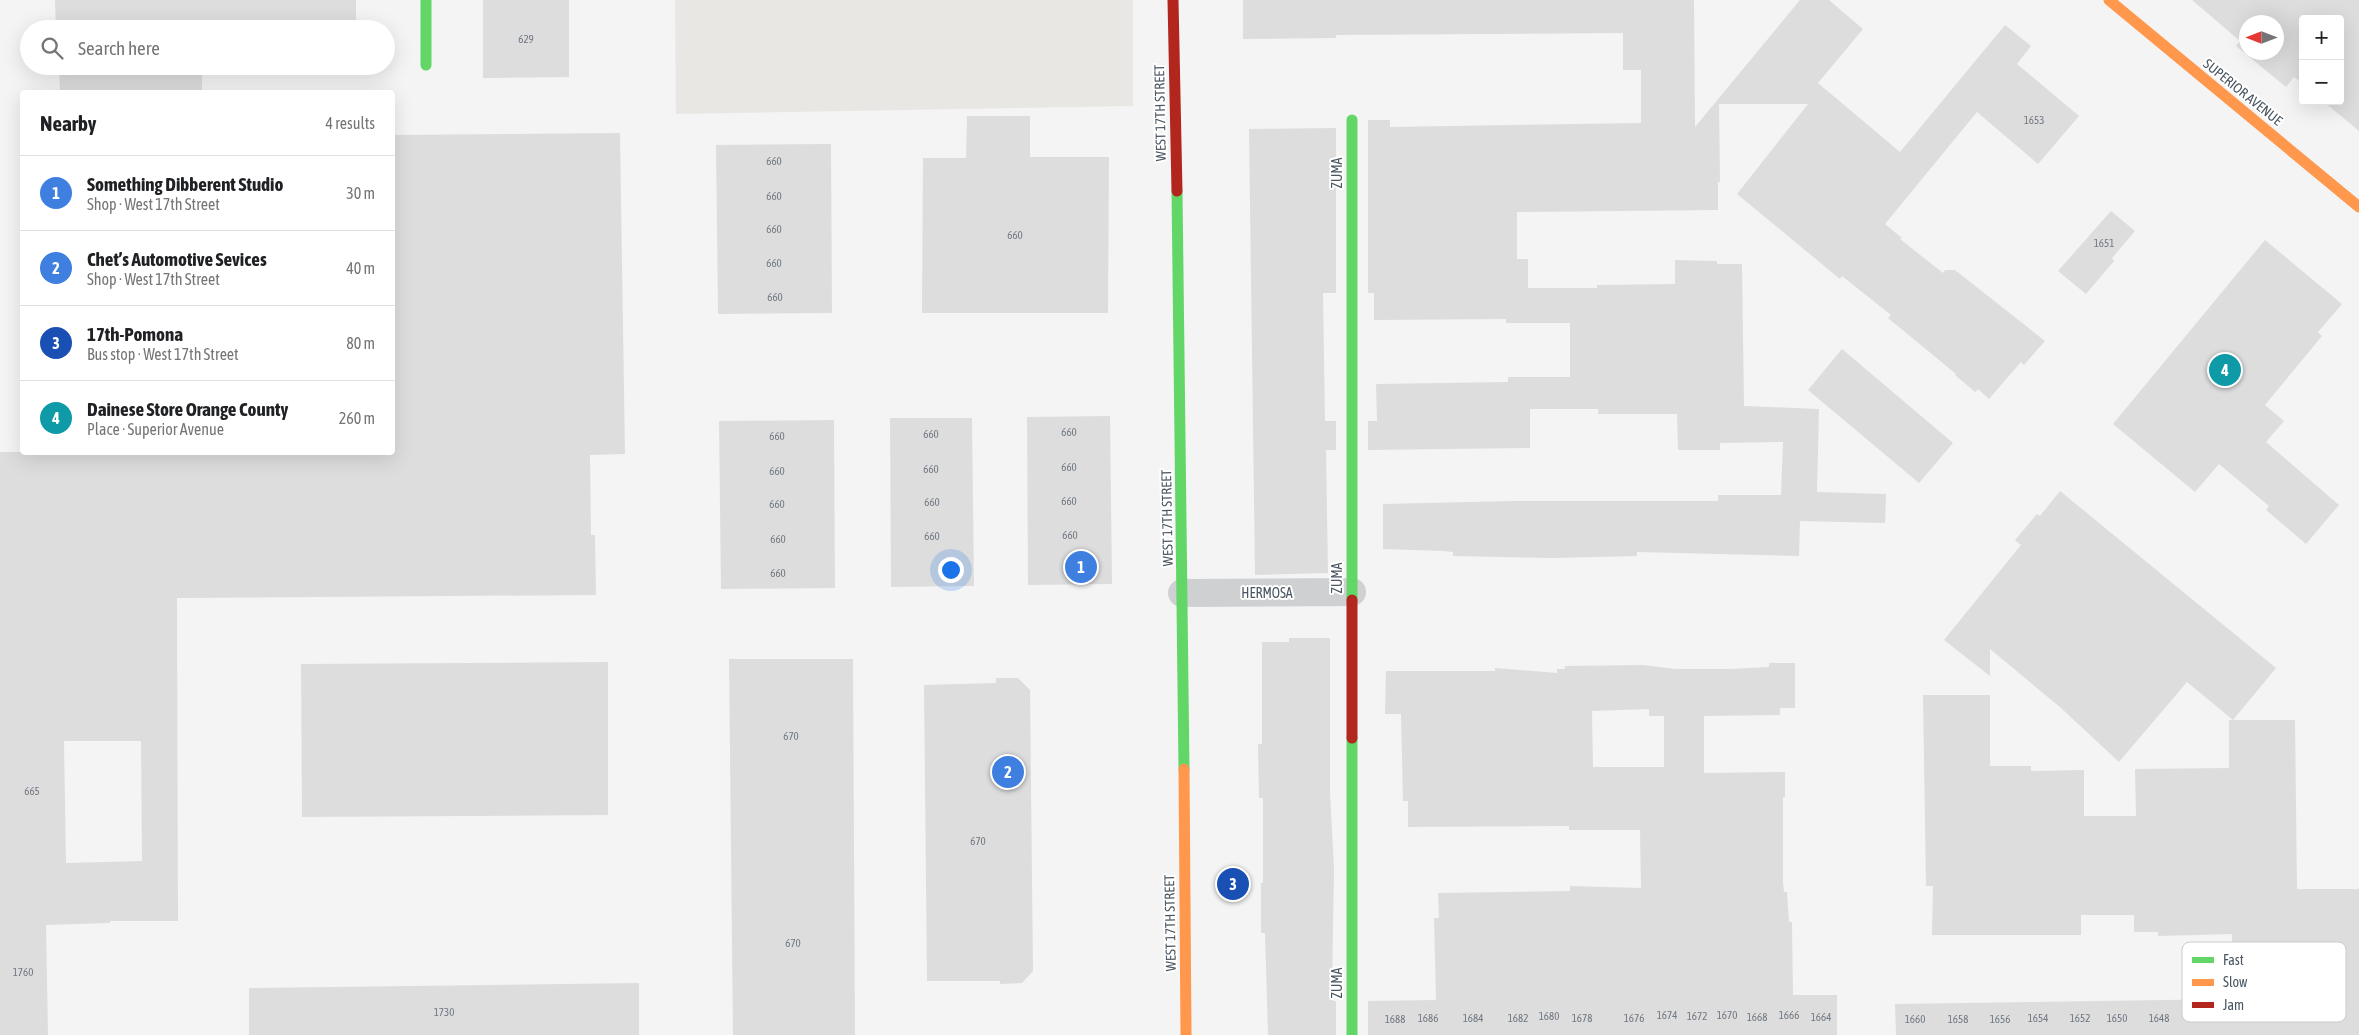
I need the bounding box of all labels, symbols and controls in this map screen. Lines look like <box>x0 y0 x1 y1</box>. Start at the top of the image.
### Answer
north arrow <box>2239 15 2284 60</box>
map controls <box>2299 15 2344 105</box>
button: + <box>2299 15 2344 60</box>
search box <box>20 20 395 75</box>
house number: 629 <box>518 33 534 45</box>
icon: search <box>38 34 66 62</box>
text: Search here <box>78 37 160 59</box>
street label: SUPERIOR AVENUE <box>2200 55 2286 129</box>
button: − <box>2299 60 2344 105</box>
street label: WEST 17TH STREET <box>1151 65 1169 161</box>
text: Nearby <box>40 111 96 135</box>
text: 4 results <box>325 114 375 132</box>
house number: 1653 <box>2024 114 2044 126</box>
house number: 660 <box>766 155 782 167</box>
street label: ZUMA <box>1329 157 1345 188</box>
text: Something Dibberent Studio <box>87 173 283 195</box>
text: 1 <box>52 184 60 202</box>
text: 30 m <box>346 184 375 202</box>
house number: 660 <box>766 190 782 202</box>
text: Shop · West 17th Street <box>87 195 220 213</box>
house number: 660 <box>766 223 782 235</box>
house number: 660 <box>1007 229 1023 241</box>
house number: 1651 <box>2094 237 2114 249</box>
text: Chet’s Automotive Sevices <box>87 248 267 270</box>
house number: 660 <box>766 257 782 269</box>
text: 2 <box>52 259 60 277</box>
text: 40 m <box>346 259 375 277</box>
text: Shop · West 17th Street <box>87 270 220 288</box>
house number: 660 <box>767 291 783 303</box>
text: 17th-Pomona <box>87 323 183 345</box>
text: 3 <box>52 334 60 352</box>
text: 80 m <box>346 334 375 352</box>
text: Bus stop · West 17th Street <box>87 345 239 363</box>
pin: 4 <box>2209 351 2241 389</box>
text: Dainese Store Orange County <box>87 398 288 420</box>
text: 4 <box>52 409 60 427</box>
text: 260 m <box>339 409 375 427</box>
text: Place · Superior Avenue <box>87 420 224 438</box>
house number: 660 <box>1061 426 1077 438</box>
house number: 660 <box>923 428 939 440</box>
house number: 660 <box>769 430 785 442</box>
house number: 660 <box>1061 461 1077 473</box>
house number: 660 <box>923 463 939 475</box>
house number: 660 <box>769 465 785 477</box>
street label: WEST 17TH STREET <box>1158 470 1176 566</box>
house number: 660 <box>1061 495 1077 507</box>
house number: 660 <box>924 496 940 508</box>
house number: 660 <box>769 498 785 510</box>
house number: 660 <box>1062 529 1078 541</box>
house number: 660 <box>924 530 940 542</box>
house number: 660 <box>770 533 786 545</box>
pin: 1 <box>1065 548 1097 586</box>
your location <box>938 557 964 583</box>
street label: ZUMA <box>1329 562 1345 593</box>
house number: 660 <box>770 567 786 579</box>
street label: HERMOSA <box>1241 585 1293 601</box>
house number: 670 <box>783 730 799 742</box>
pin: 2 <box>992 753 1024 791</box>
house number: 665 <box>24 785 40 797</box>
house number: 670 <box>970 835 986 847</box>
pin: 3 <box>1217 865 1249 903</box>
street label: WEST 17TH STREET <box>1161 875 1179 971</box>
house number: 670 <box>785 937 801 949</box>
legend <box>2182 942 2346 1022</box>
text: Fast <box>2223 952 2244 968</box>
house number: 1760 <box>13 966 33 978</box>
street label: ZUMA <box>1329 967 1345 998</box>
text: Slow <box>2223 974 2248 990</box>
text: Jam <box>2223 997 2244 1013</box>
house number: 1730 <box>434 1006 454 1018</box>
house number: 1674 <box>1657 1009 1677 1021</box>
house number: 1670 <box>1717 1009 1737 1021</box>
house number: 1666 <box>1779 1009 1799 1021</box>
house number: 1680 <box>1539 1010 1559 1022</box>
house number: 1672 <box>1687 1010 1707 1022</box>
house number: 1668 <box>1747 1011 1767 1023</box>
house number: 1664 <box>1811 1011 1831 1023</box>
house number: 1686 <box>1418 1012 1438 1024</box>
house number: 1684 <box>1463 1012 1483 1024</box>
house number: 1682 <box>1508 1012 1528 1024</box>
house number: 1678 <box>1572 1012 1592 1024</box>
house number: 1676 <box>1624 1012 1644 1024</box>
house number: 1654 <box>2028 1012 2048 1024</box>
house number: 1652 <box>2070 1012 2090 1024</box>
house number: 1650 <box>2107 1012 2127 1024</box>
house number: 1648 <box>2149 1012 2169 1024</box>
house number: 1688 <box>1385 1013 1405 1025</box>
house number: 1660 <box>1905 1013 1925 1025</box>
house number: 1658 <box>1948 1013 1968 1025</box>
house number: 1656 <box>1990 1013 2010 1025</box>

